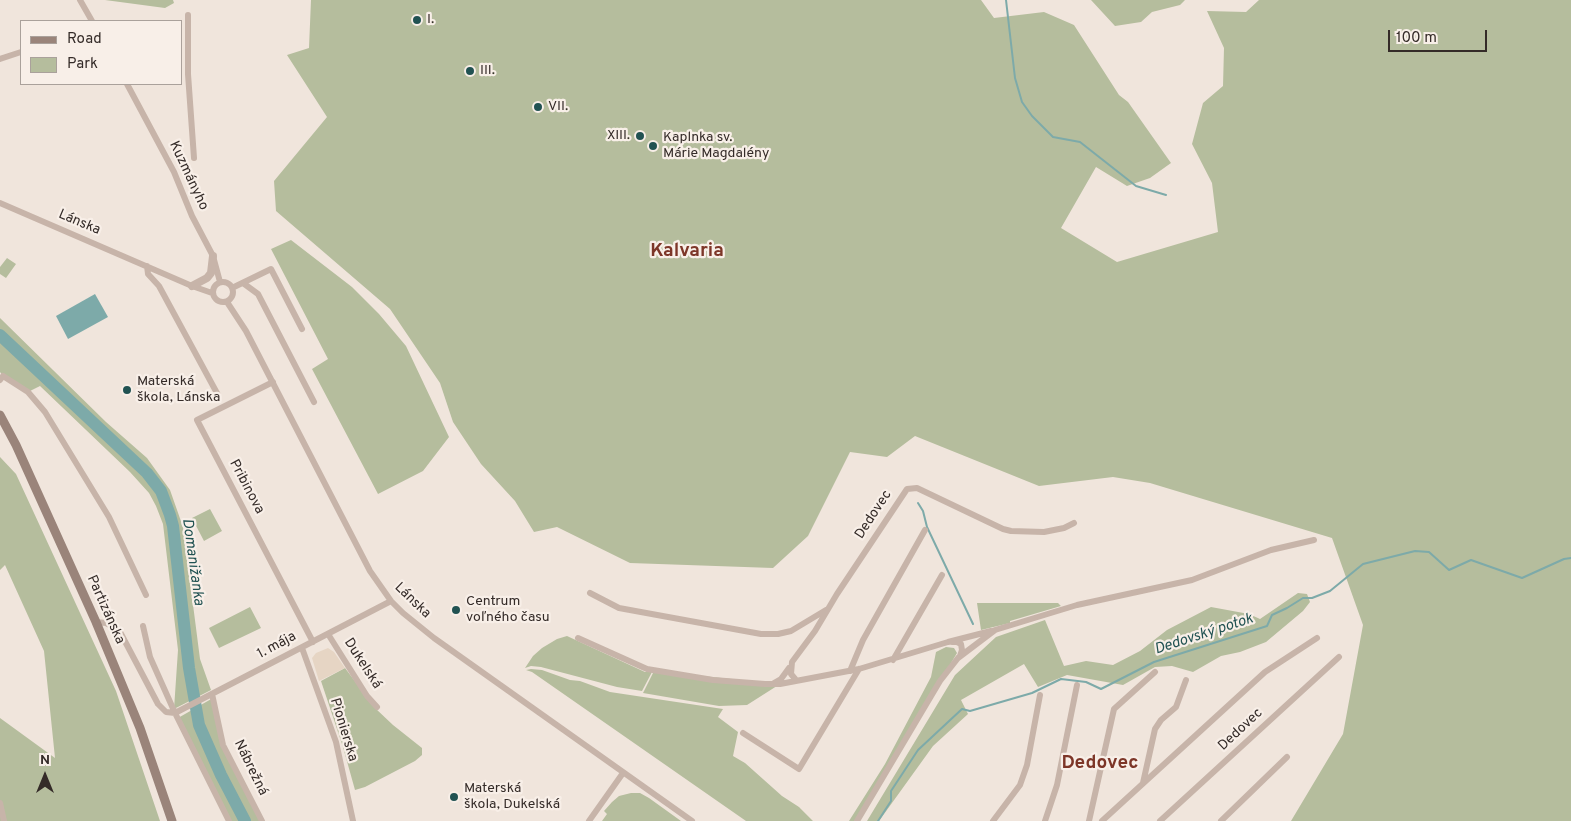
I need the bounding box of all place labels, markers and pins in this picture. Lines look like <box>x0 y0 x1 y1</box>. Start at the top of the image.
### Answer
place label: I. <box>427 12 434 28</box>
marker: I. <box>411 14 423 26</box>
place label: III. <box>480 63 495 79</box>
marker: III. <box>464 65 476 77</box>
place label: VII. <box>548 99 568 115</box>
marker: VII. <box>532 101 544 113</box>
place label: XIII. <box>607 128 630 144</box>
marker: XIII. <box>634 130 646 142</box>
place label: Kaplnka sv. Márie Magdalény <box>663 130 769 162</box>
marker: Kaplnka sv. Márie Magdalény <box>647 140 659 152</box>
place label: Materská škola, Lánska <box>137 374 220 407</box>
marker: Materská škola, Lánska <box>121 384 133 396</box>
place label: Centrum voľného času <box>466 594 550 626</box>
marker: Centrum voľného času <box>450 604 462 616</box>
place label: Materská škola, Dukelská <box>464 781 560 814</box>
marker: Materská škola, Dukelská <box>448 791 460 803</box>

